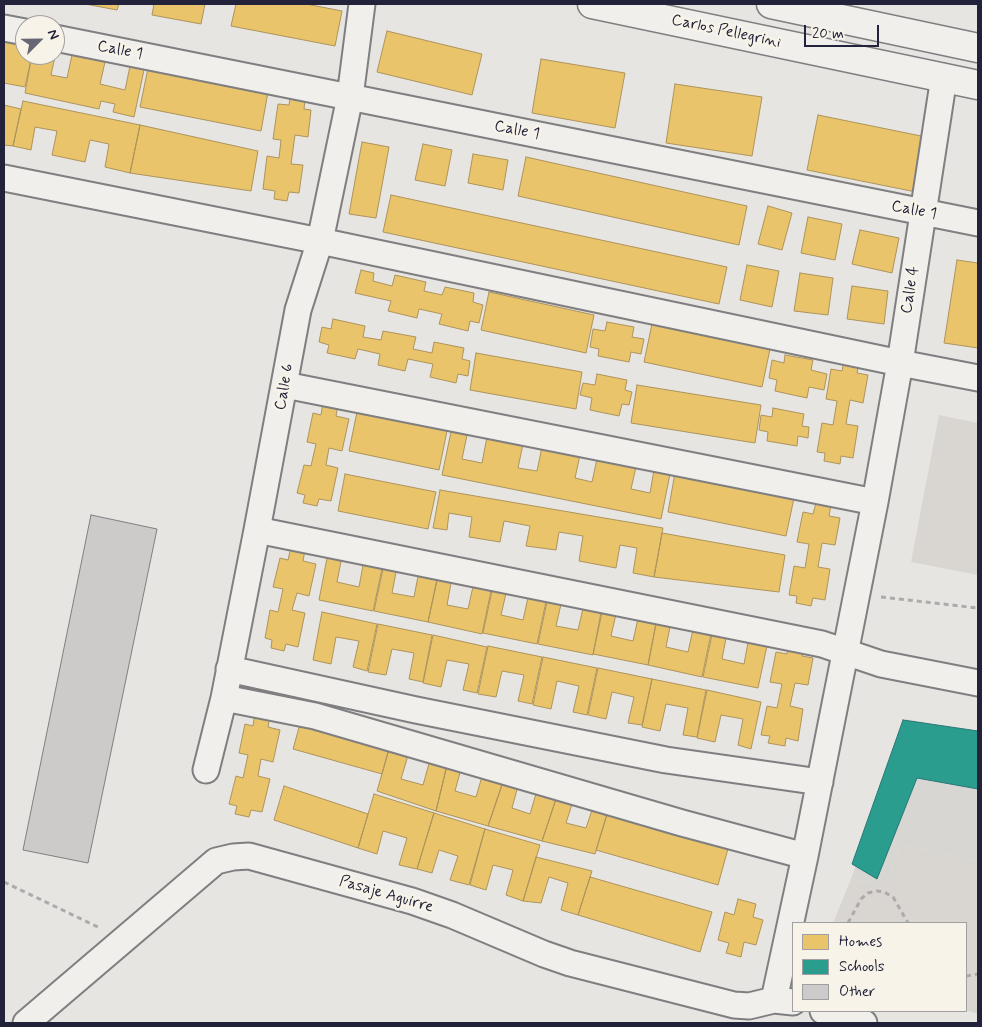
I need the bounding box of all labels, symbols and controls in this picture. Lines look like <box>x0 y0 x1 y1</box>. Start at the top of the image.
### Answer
street label: Carlos Pellegrini <box>669 11 783 53</box>
north arrow <box>15 15 65 65</box>
scale bar <box>807 15 882 47</box>
text: 20 m <box>812 24 844 44</box>
text: N <box>43 27 63 42</box>
street label: Calle 1 <box>96 37 144 65</box>
street label: Calle 1 <box>493 117 541 145</box>
street label: Calle 1 <box>890 197 938 225</box>
street label: Calle 4 <box>898 265 924 315</box>
street label: Calle 6 <box>271 362 299 412</box>
street label: Pasaje Aguirre <box>337 872 435 918</box>
legend <box>792 922 967 1012</box>
text: Homes <box>839 932 882 952</box>
text: Schools <box>839 957 885 977</box>
text: Other <box>839 982 875 1002</box>

